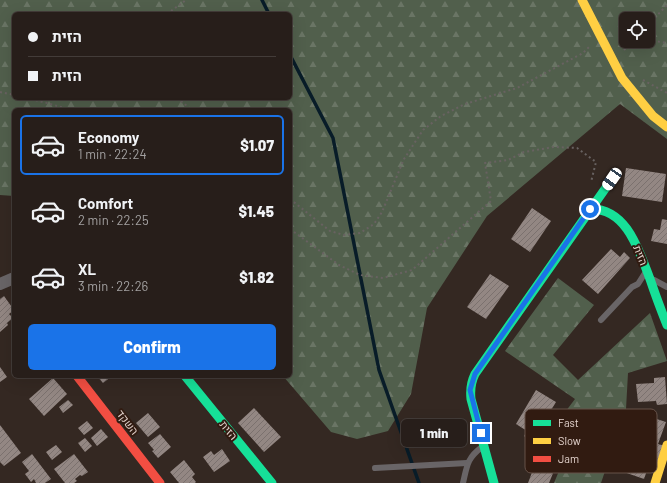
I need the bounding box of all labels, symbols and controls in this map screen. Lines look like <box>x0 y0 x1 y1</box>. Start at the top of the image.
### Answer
map controls <box>619 12 655 48</box>
button: locate <box>619 12 655 48</box>
text: הזית <box>52 27 82 45</box>
text: הזית <box>52 66 82 84</box>
icon: car <box>30 127 66 163</box>
text: Economy <box>78 128 139 146</box>
text: $1.07 <box>240 136 274 154</box>
text: 1 min · 22:24 <box>78 146 147 162</box>
car <box>600 166 624 192</box>
icon: car <box>30 193 66 229</box>
text: Comfort <box>78 194 133 212</box>
route start <box>581 200 599 218</box>
text: $1.45 <box>238 202 274 220</box>
text: 2 min · 22:25 <box>78 212 149 228</box>
street label: הזית <box>631 243 651 267</box>
icon: car <box>30 259 66 295</box>
text: XL <box>78 260 96 278</box>
text: $1.82 <box>239 268 274 286</box>
text: 3 min · 22:26 <box>78 278 148 294</box>
button: Confirm <box>28 324 276 370</box>
street label: השקד <box>114 407 142 437</box>
legend <box>525 409 657 473</box>
text: Fast <box>558 416 579 429</box>
street label: הזית <box>217 418 241 442</box>
callout: 1 min <box>401 419 467 447</box>
route end <box>472 424 490 442</box>
text: 1 min <box>420 425 448 441</box>
text: Slow <box>558 434 581 447</box>
text: Jam <box>558 452 579 465</box>

